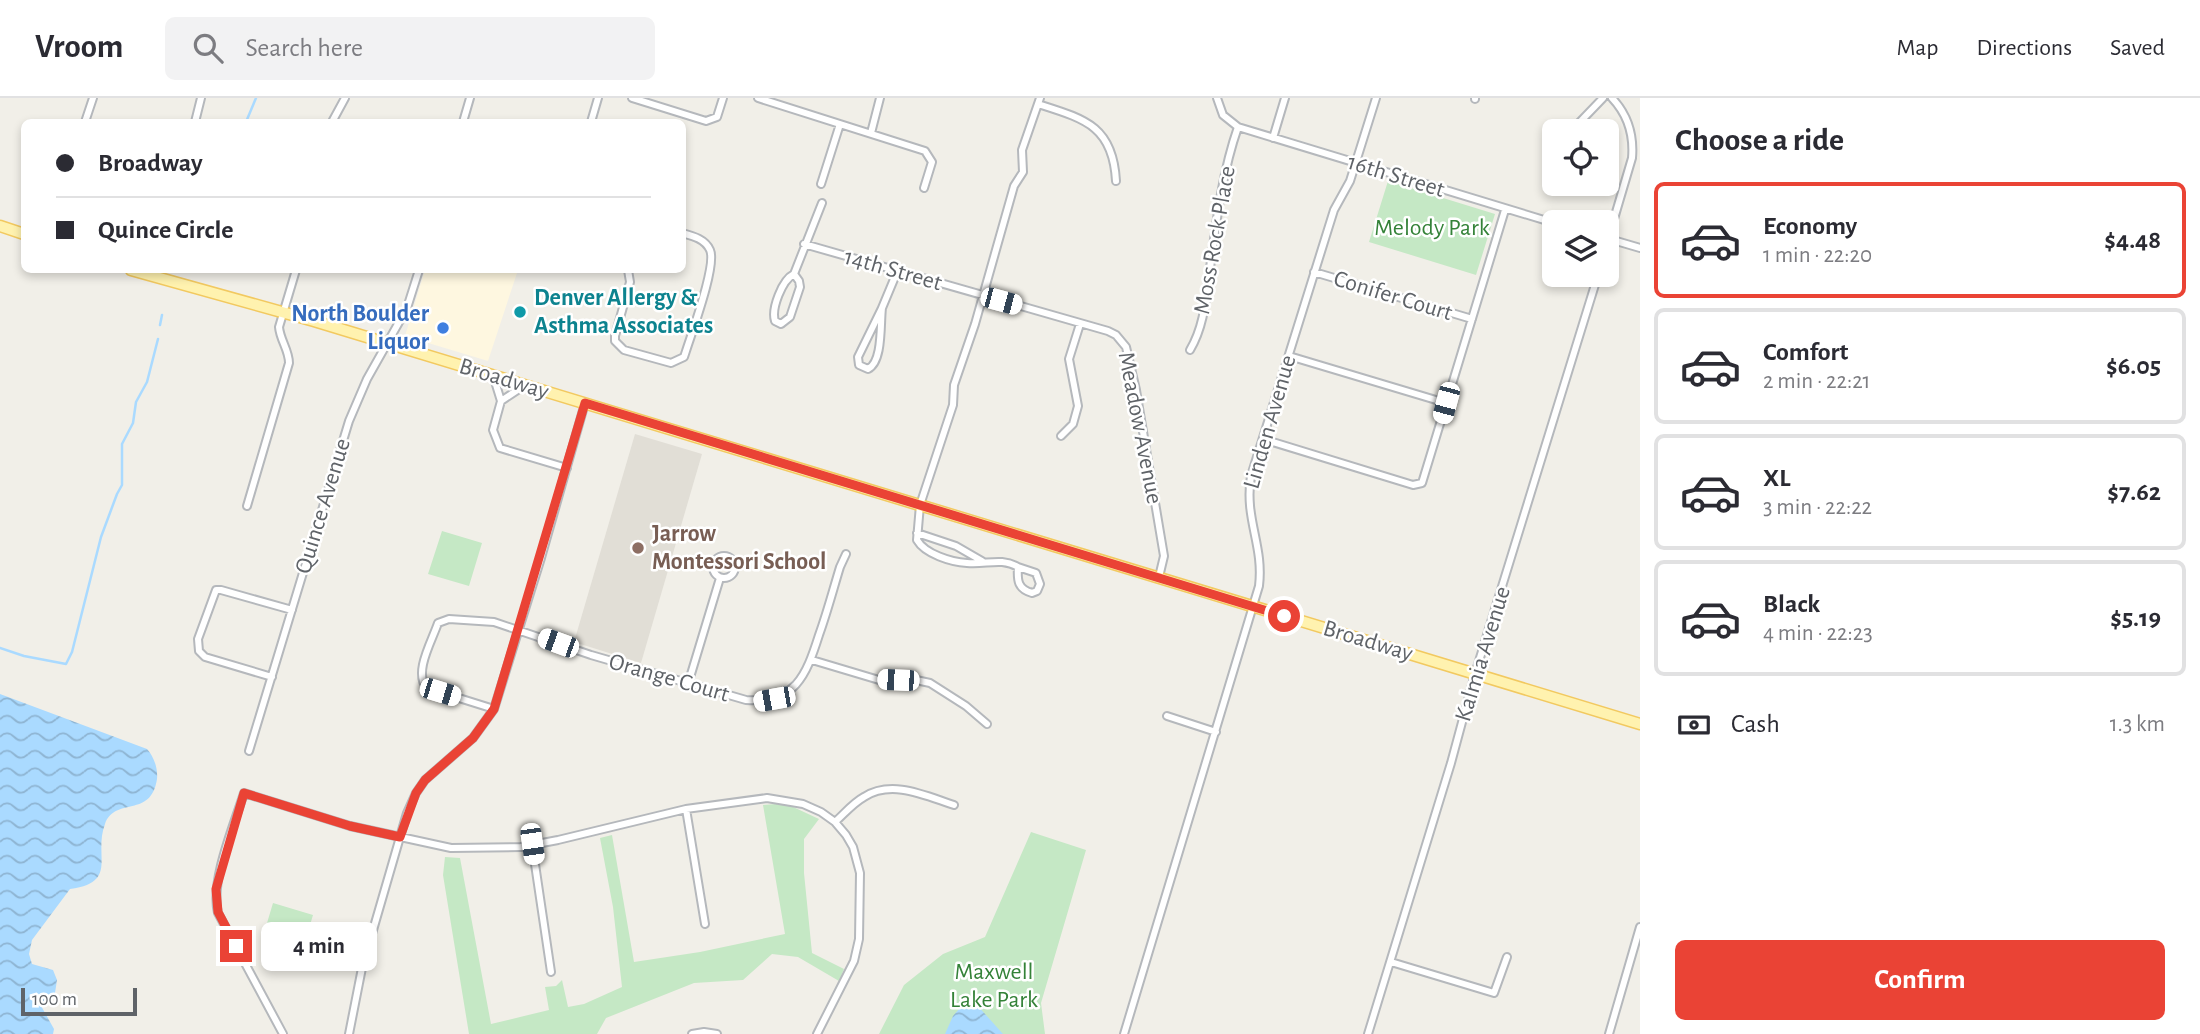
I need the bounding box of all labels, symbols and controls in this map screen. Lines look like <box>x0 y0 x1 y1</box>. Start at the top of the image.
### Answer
search box <box>165 17 655 80</box>
icon: search <box>189 29 227 67</box>
text: Vroom <box>35 31 123 64</box>
text: Search here <box>245 35 363 61</box>
text: Map <box>1896 36 1938 60</box>
text: Directions <box>1976 36 2072 60</box>
text: Saved <box>2110 36 2165 60</box>
map controls <box>1542 119 1619 287</box>
button: locate <box>1542 119 1619 196</box>
text: Choose a ride <box>1675 124 1844 156</box>
text: Broadway <box>98 150 203 176</box>
street label: 16th Street <box>1345 150 1448 202</box>
street label: Moss Rock Place <box>1190 164 1240 316</box>
icon: car <box>1679 209 1742 272</box>
button: layers <box>1542 210 1619 287</box>
text: Economy <box>1763 213 1857 239</box>
park label: Melody Park <box>1374 216 1490 240</box>
text: Quince Circle <box>98 217 234 243</box>
text: $4.48 <box>2104 227 2161 253</box>
text: 1 min · 22:20 <box>1763 244 1872 267</box>
street label: 14th Street <box>841 245 945 295</box>
street label: Conifer Court <box>1331 267 1455 325</box>
car <box>978 285 1025 317</box>
place label: Denver Allergy & Asthma Associates <box>534 286 713 338</box>
place label: North Boulder Liquor <box>291 302 430 354</box>
marker: Denver Allergy & Asthma Associates <box>512 304 528 320</box>
marker: North Boulder Liquor <box>435 320 451 336</box>
icon: car <box>1679 335 1742 398</box>
text: Comfort <box>1763 339 1848 365</box>
street label: Meadow Avenue <box>1113 350 1167 506</box>
street label: Linden Avenue <box>1239 352 1301 492</box>
text: $6.05 <box>2106 353 2161 379</box>
street label: Broadway <box>456 354 552 404</box>
text: 2 min · 22:21 <box>1763 370 1871 393</box>
car <box>1431 380 1462 426</box>
street label: Quince Avenue <box>291 436 355 576</box>
icon: car <box>1679 461 1742 524</box>
text: XL <box>1763 465 1790 491</box>
text: $7.62 <box>2107 479 2161 505</box>
text: 3 min · 22:22 <box>1763 496 1872 519</box>
place label: Jarrow Montessori School <box>652 522 826 574</box>
marker: Jarrow Montessori School <box>630 540 646 556</box>
street label: Kalmia Avenue <box>1451 584 1515 724</box>
icon: car <box>1679 587 1742 650</box>
text: Black <box>1763 591 1820 617</box>
route start <box>1268 600 1300 632</box>
text: $5.19 <box>2110 605 2161 631</box>
street label: Broadway <box>1320 616 1416 666</box>
text: 4 min · 22:23 <box>1763 622 1873 645</box>
car <box>535 626 582 660</box>
street label: Orange Court <box>606 649 732 707</box>
car <box>877 669 920 691</box>
car <box>417 676 464 708</box>
car <box>752 685 797 713</box>
icon: cash <box>1675 706 1713 744</box>
text: Cash <box>1731 711 1780 737</box>
text: 1.3 km <box>2110 713 2165 736</box>
car <box>519 822 546 866</box>
callout: 4 min <box>260 922 376 970</box>
route end <box>220 930 252 962</box>
text: 4 min <box>293 935 345 958</box>
button: Confirm <box>1675 940 2165 1020</box>
park label: Maxwell Lake Park <box>950 960 1038 1012</box>
scale bar <box>21 985 136 1017</box>
text: 100 m <box>32 990 77 1009</box>

